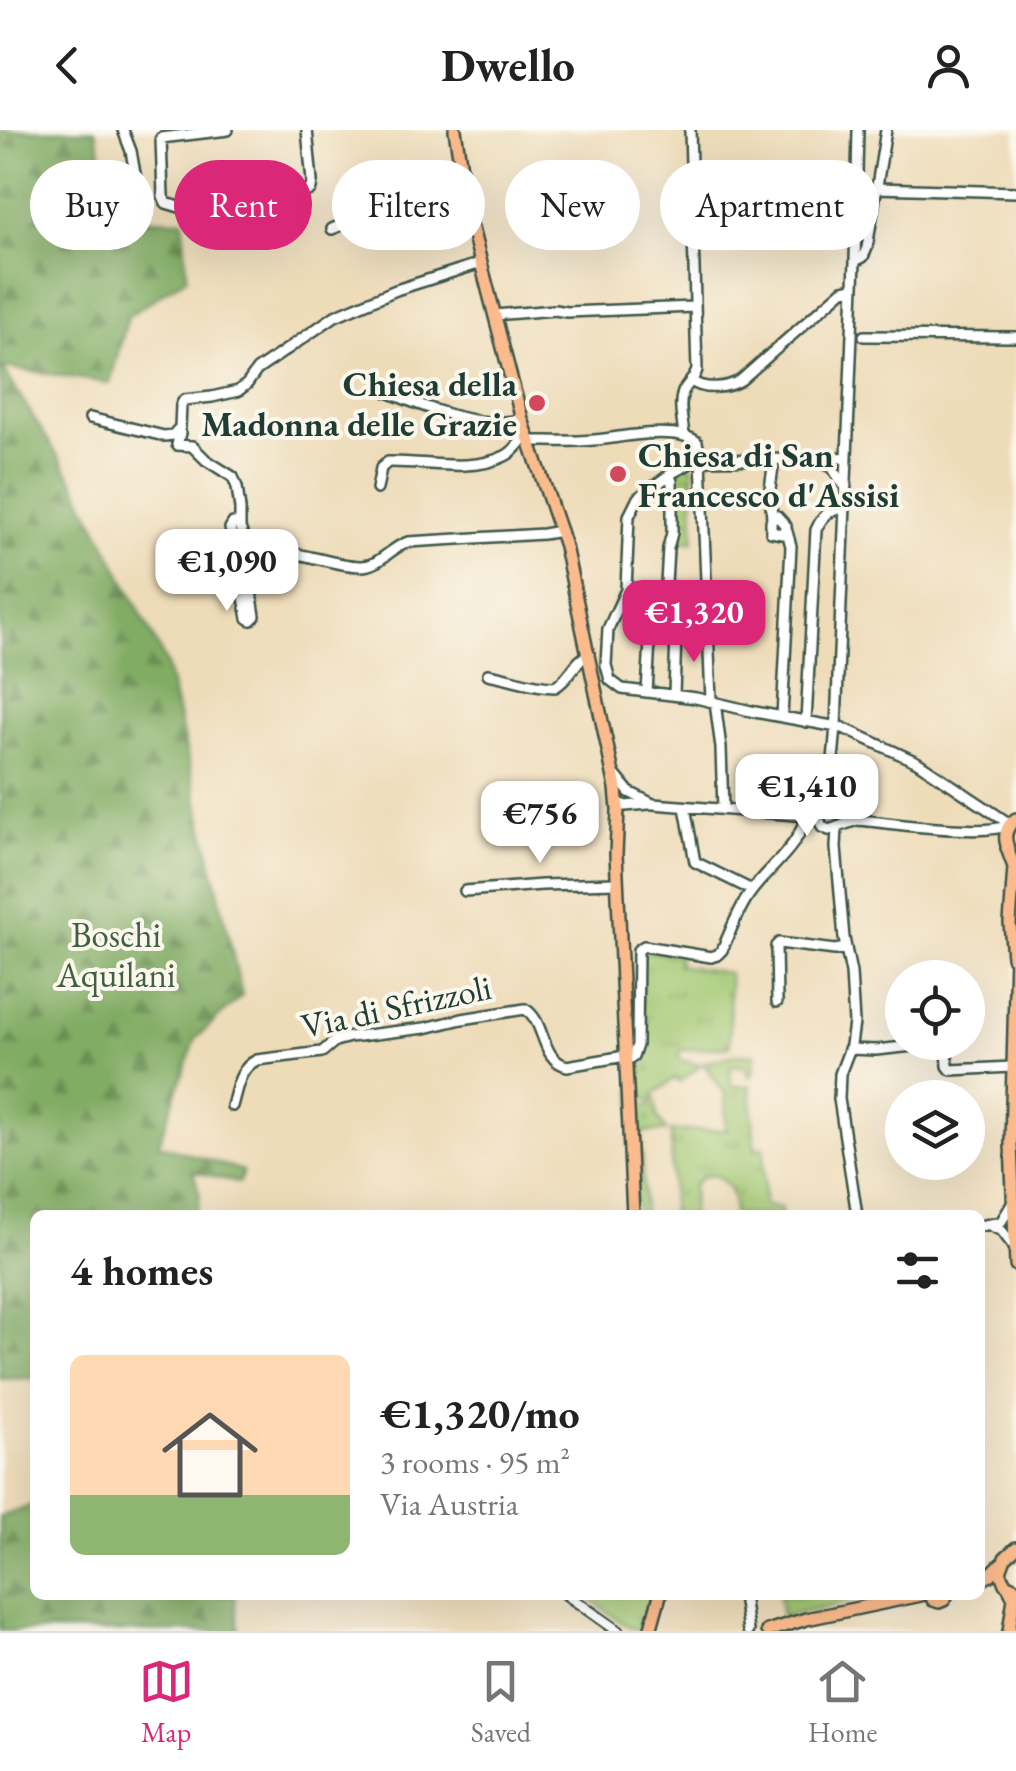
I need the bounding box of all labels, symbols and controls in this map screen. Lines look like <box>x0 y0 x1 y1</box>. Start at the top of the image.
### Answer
text: Dwello <box>441 36 575 94</box>
icon: back <box>40 38 95 93</box>
icon: person <box>921 38 976 93</box>
chip: Buy <box>30 160 154 250</box>
chip: Rent <box>174 160 312 250</box>
chip: Filters <box>332 160 485 250</box>
chip: New <box>505 160 640 250</box>
chip: Apartment <box>660 160 879 250</box>
place label: Chiesa della Madonna delle Grazie <box>201 361 518 446</box>
marker: Chiesa della Madonna delle Grazie <box>526 392 548 414</box>
place label: Chiesa di San Francesco d'Assisi <box>638 432 899 517</box>
marker: Chiesa di San Francesco d'Assisi <box>607 463 629 485</box>
pin: €1,090 <box>146 529 308 614</box>
text: €1,090 <box>177 540 277 582</box>
pin: €1,320 <box>613 580 775 665</box>
text: €1,320 <box>644 591 744 633</box>
pin: €1,410 <box>726 754 888 839</box>
text: €1,410 <box>757 765 857 807</box>
pin: €756 <box>481 781 599 866</box>
text: €756 <box>503 792 577 834</box>
park label: Boschi Aquilani <box>56 912 175 997</box>
map controls <box>885 960 985 1180</box>
button: locate <box>885 960 985 1060</box>
street label: Via di Sfrizzoli <box>297 964 495 1048</box>
button: layers <box>885 1080 985 1180</box>
text: 4 homes <box>70 1243 213 1298</box>
icon: filters <box>890 1243 945 1298</box>
text: €1,320/mo <box>380 1386 580 1441</box>
icon: home <box>150 1395 270 1515</box>
text: 3 rooms · 95 m² <box>380 1441 570 1483</box>
text: Via Austria <box>380 1483 519 1525</box>
tab: Map <box>139 1654 194 1750</box>
tab: Saved <box>471 1654 531 1750</box>
tab: Home <box>808 1654 877 1750</box>

